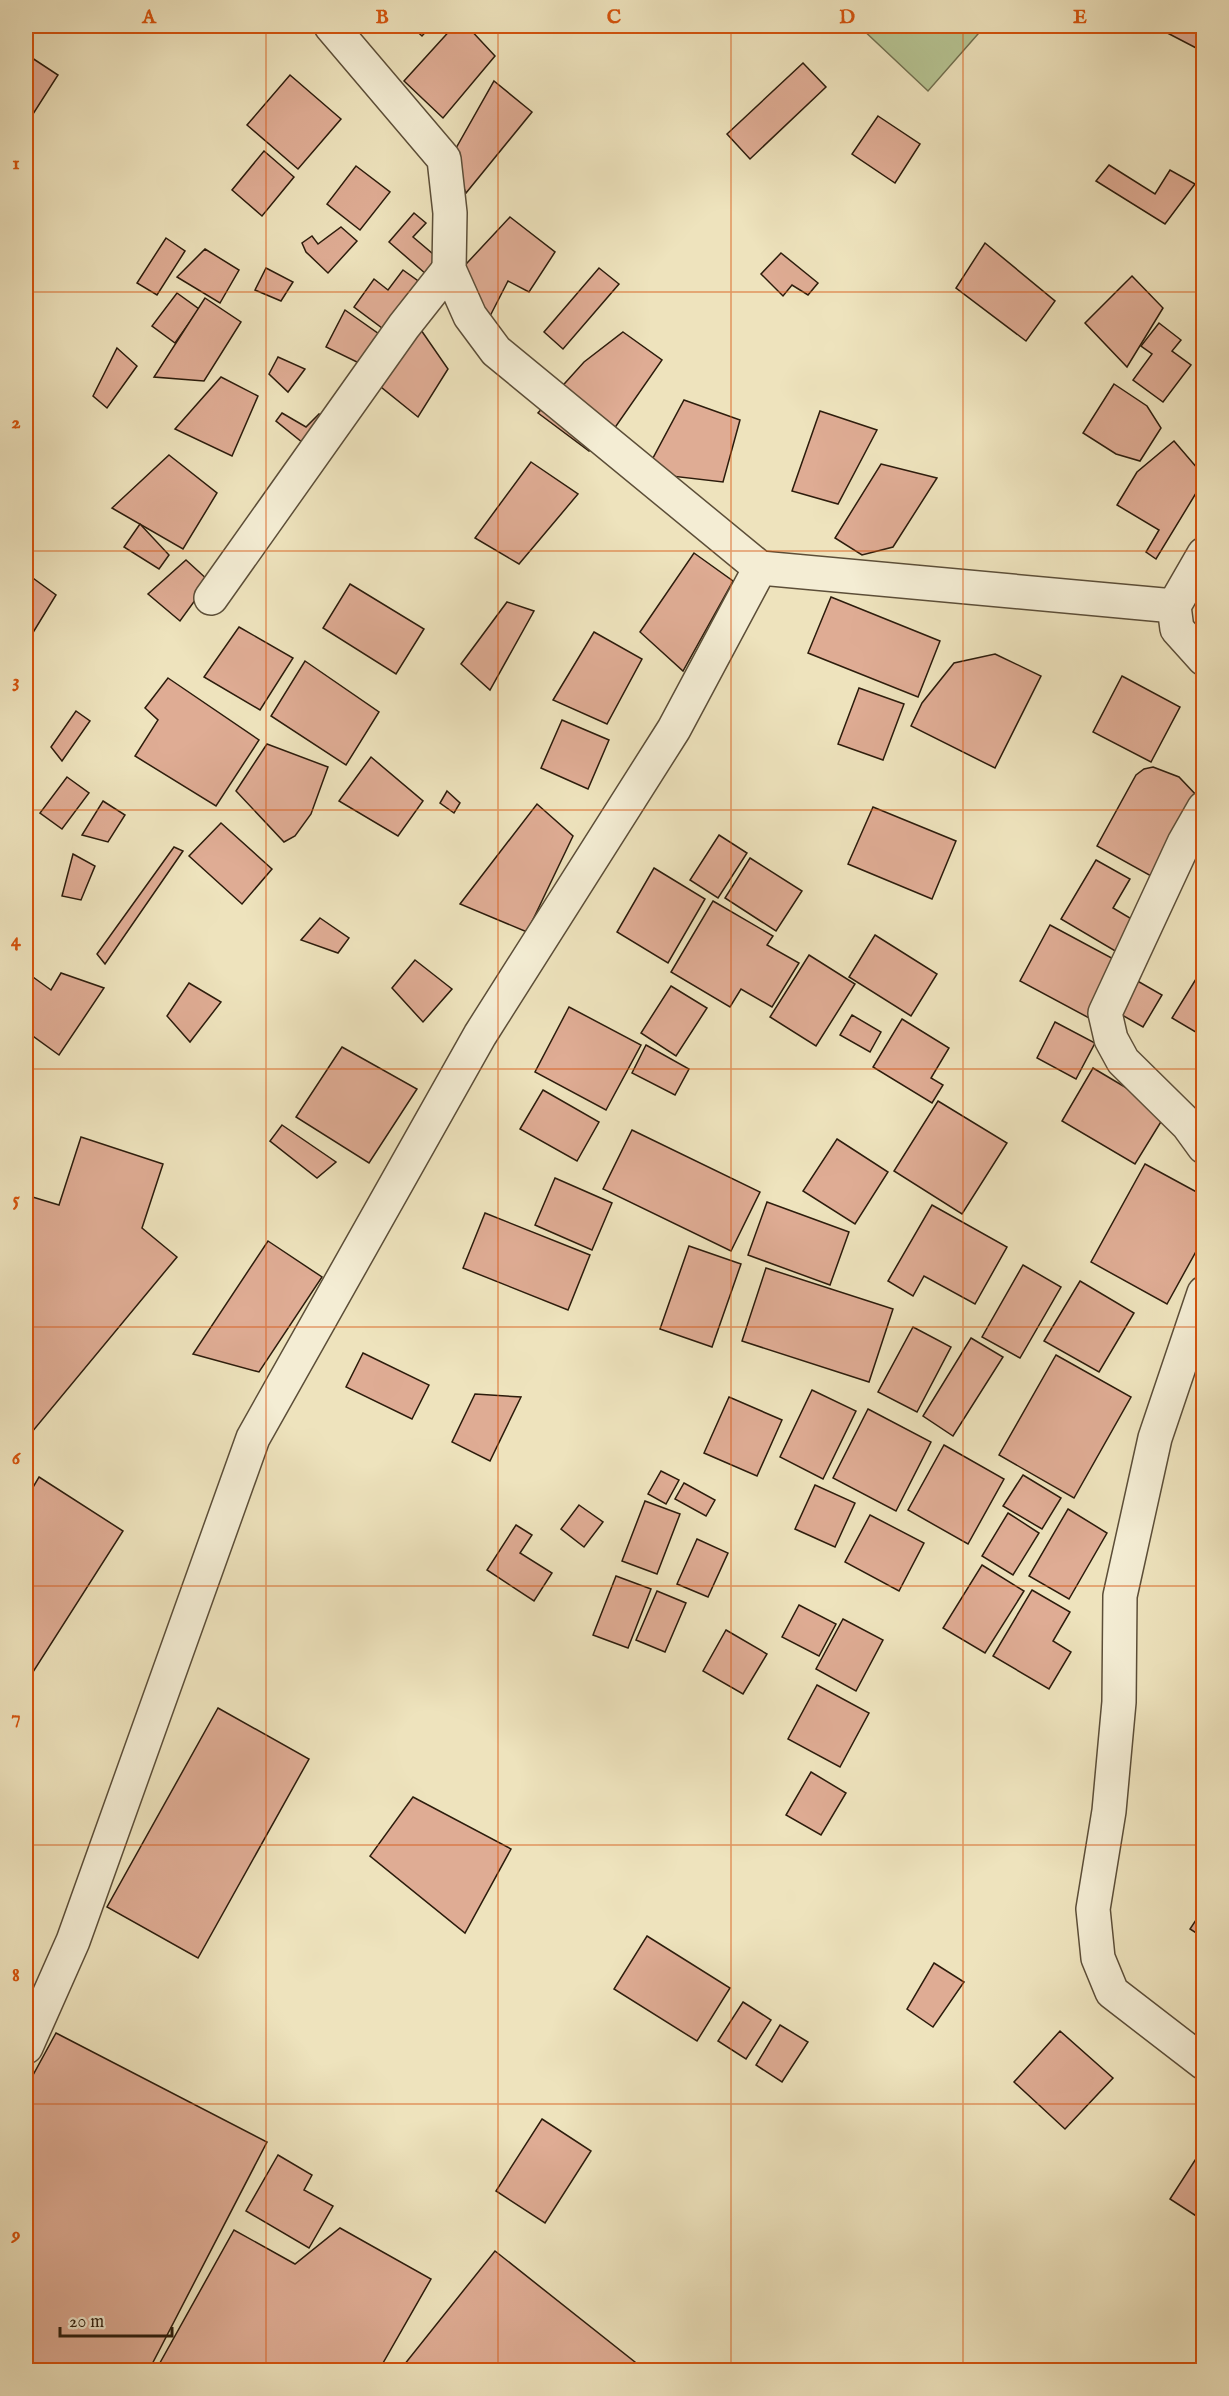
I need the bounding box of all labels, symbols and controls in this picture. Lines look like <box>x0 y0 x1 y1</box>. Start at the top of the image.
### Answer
text: A <box>141 5 157 30</box>
text: B <box>375 5 389 30</box>
text: C <box>607 5 621 30</box>
text: D <box>839 5 855 30</box>
text: E <box>1073 5 1087 30</box>
text: 1 <box>12 151 20 176</box>
text: 2 <box>11 410 21 435</box>
text: 3 <box>12 669 20 694</box>
text: 4 <box>11 928 22 953</box>
text: 5 <box>12 1187 20 1212</box>
text: 6 <box>12 1446 22 1471</box>
text: 7 <box>11 1705 21 1730</box>
text: 8 <box>12 1963 20 1988</box>
text: 9 <box>11 2222 21 2247</box>
scale bar <box>60 2300 172 2338</box>
text: 20 m <box>69 2311 104 2334</box>

